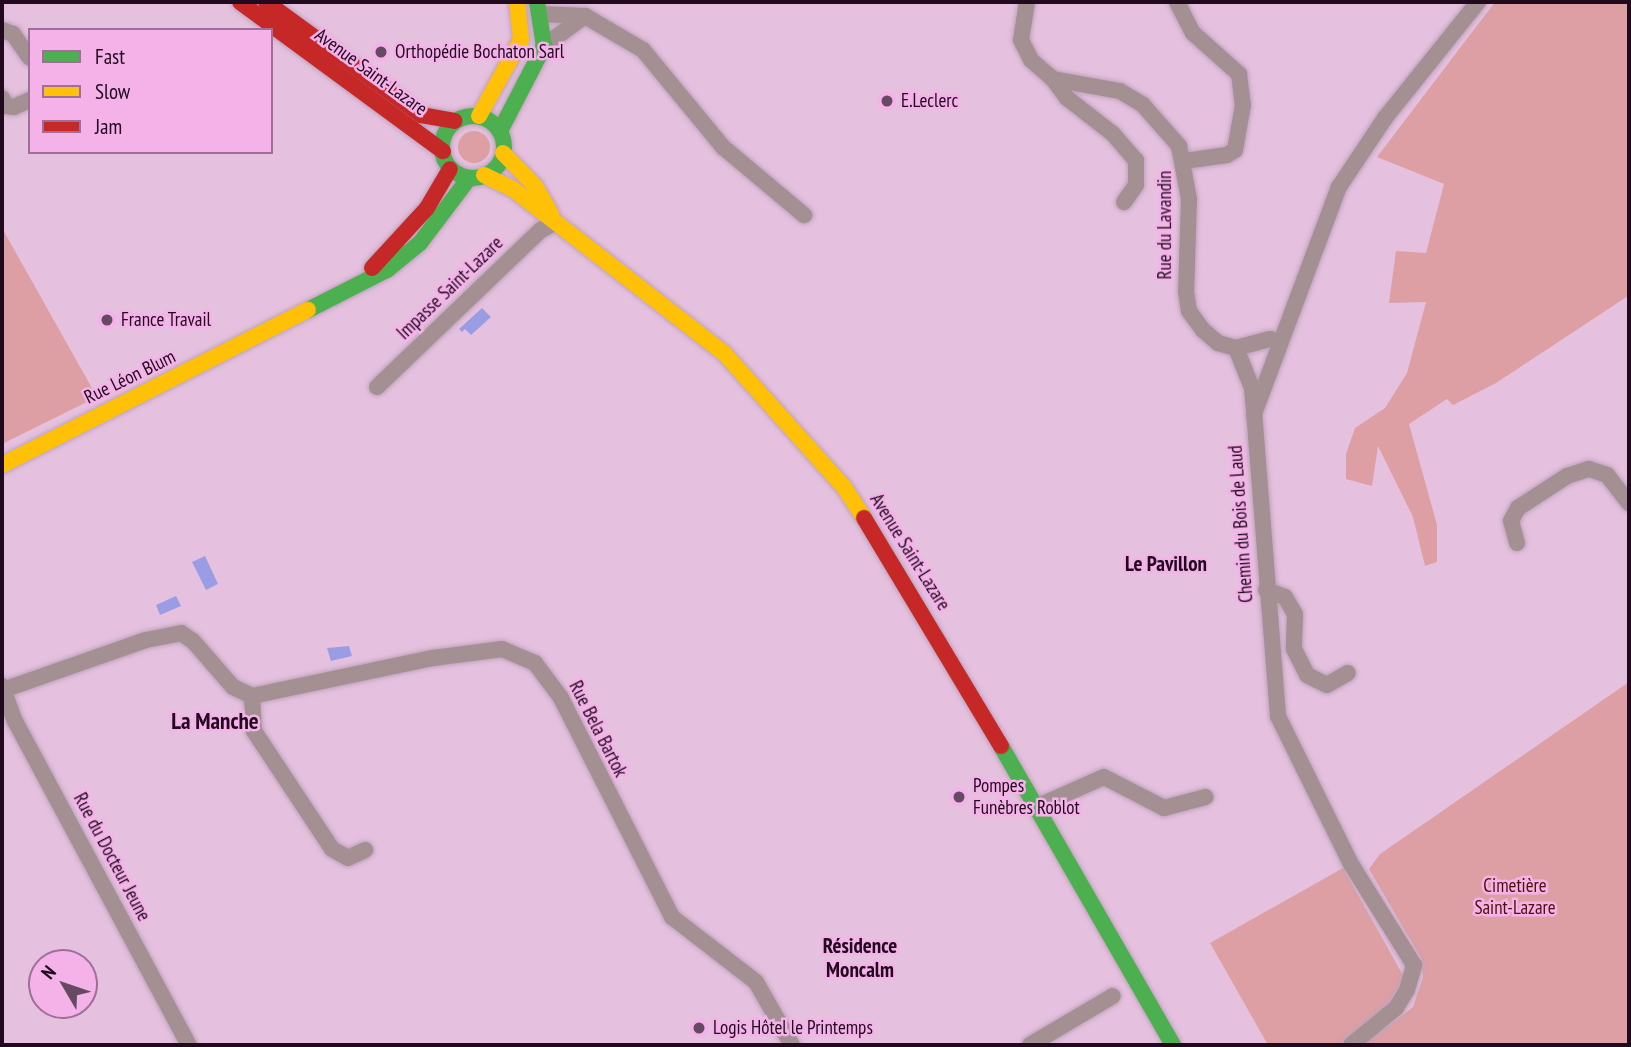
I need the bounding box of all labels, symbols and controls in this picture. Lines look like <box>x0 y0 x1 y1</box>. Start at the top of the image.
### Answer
street label: Avenue Saint-Lazare <box>310 24 432 120</box>
legend <box>28 28 273 154</box>
place label: Orthopédie Bochaton Sarl <box>395 41 564 63</box>
text: Fast <box>95 43 125 70</box>
marker: Orthopédie Bochaton Sarl <box>373 44 389 60</box>
text: Slow <box>95 78 130 105</box>
place label: E.Leclerc <box>901 90 958 112</box>
marker: E.Leclerc <box>879 93 895 109</box>
text: Jam <box>95 113 122 140</box>
street label: Rue du Lavandin <box>1154 171 1176 279</box>
street label: Impasse Saint-Lazare <box>392 232 508 344</box>
place label: France Travail <box>121 309 212 331</box>
marker: France Travail <box>99 312 115 328</box>
street label: Rue Léon Blum <box>81 345 179 409</box>
street label: Chemin du Bois de Laud <box>1224 444 1258 604</box>
street label: Avenue Saint-Lazare <box>865 489 955 615</box>
district label: Le Pavillon <box>1125 551 1207 577</box>
street label: Rue Bela Bartok <box>564 677 632 781</box>
district label: La Manche <box>171 707 259 735</box>
place label: Pompes Funèbres Roblot <box>973 775 1080 819</box>
street label: Rue du Docteur Jeune <box>69 789 155 925</box>
marker: Pompes Funèbres Roblot <box>951 789 967 805</box>
park label: Cimetière Saint-Lazare <box>1474 875 1556 919</box>
district label: Résidence Moncalm <box>823 933 897 983</box>
north arrow <box>28 949 98 1019</box>
text: N <box>36 961 61 984</box>
place label: Logis Hôtel le Printemps <box>713 1017 873 1039</box>
marker: Logis Hôtel le Printemps <box>691 1020 707 1036</box>

